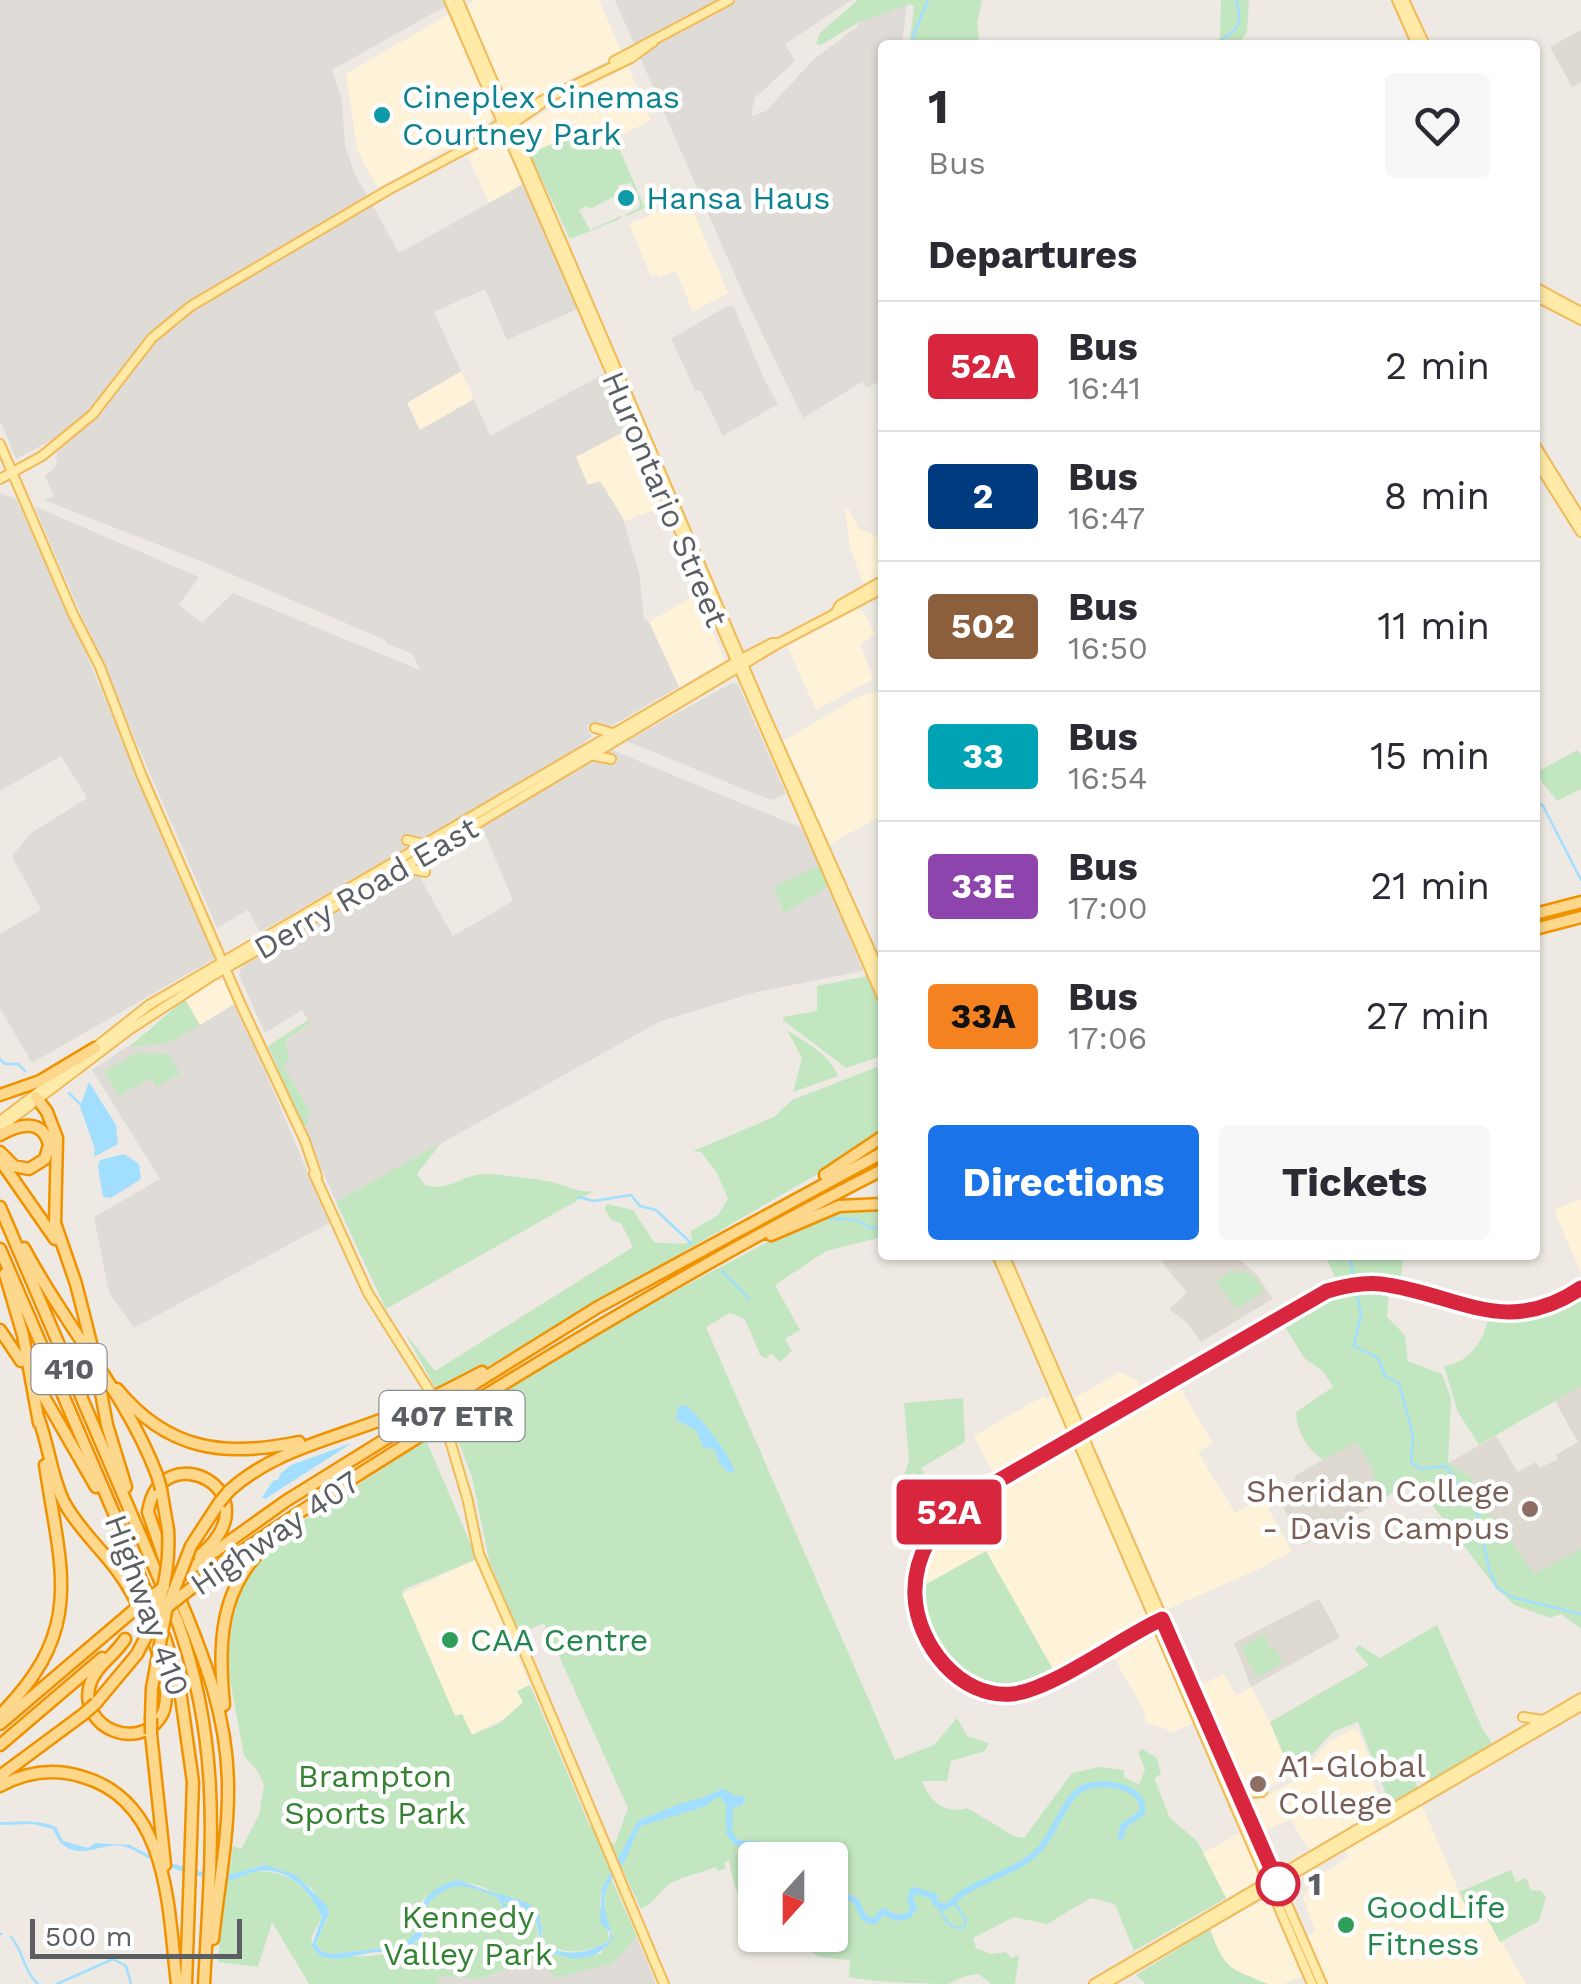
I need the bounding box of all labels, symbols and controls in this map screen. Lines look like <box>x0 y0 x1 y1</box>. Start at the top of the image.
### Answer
button: heart <box>1385 73 1490 178</box>
place label: Cineplex Cinemas Courtney Park <box>402 78 680 153</box>
text: 1 <box>928 78 949 135</box>
marker: Cineplex Cinemas Courtney Park <box>371 104 393 126</box>
text: Bus <box>928 144 986 182</box>
place label: Hansa Haus <box>646 179 830 217</box>
marker: Hansa Haus <box>615 187 637 209</box>
text: Departures <box>928 233 1137 277</box>
text: Bus <box>1068 325 1138 369</box>
text: 2 min <box>1385 344 1490 388</box>
text: 52A <box>951 345 1015 387</box>
street label: Hurontario Street <box>594 366 736 632</box>
text: 16:41 <box>1068 369 1141 407</box>
text: Bus <box>1068 455 1138 499</box>
text: 8 min <box>1384 474 1490 518</box>
text: 2 <box>973 475 993 517</box>
text: 16:47 <box>1068 499 1145 537</box>
text: Bus <box>1068 585 1138 629</box>
text: 11 min <box>1378 604 1490 648</box>
text: 502 <box>951 605 1015 647</box>
text: 16:50 <box>1068 629 1148 667</box>
text: Bus <box>1068 715 1138 759</box>
text: 15 min <box>1370 734 1490 778</box>
text: 33 <box>962 735 1004 777</box>
text: 16:54 <box>1068 759 1148 797</box>
street label: Derry Road East <box>247 809 485 967</box>
text: Bus <box>1068 845 1138 889</box>
text: 21 min <box>1370 864 1490 908</box>
text: 33E <box>951 865 1015 907</box>
text: 17:00 <box>1068 889 1148 927</box>
text: Bus <box>1068 975 1138 1019</box>
text: 27 min <box>1366 994 1490 1038</box>
text: 33A <box>950 995 1016 1037</box>
text: 17:06 <box>1068 1019 1147 1057</box>
button: Directions <box>928 1125 1199 1240</box>
button: Tickets <box>1219 1125 1490 1240</box>
road number: 410 <box>32 1344 106 1394</box>
road number: 407 ETR <box>380 1391 524 1441</box>
street label: Highway 407 <box>183 1463 367 1603</box>
place label: Sheridan College - Davis Campus <box>1246 1472 1510 1547</box>
line badge: 52A <box>892 1480 1006 1544</box>
text: 52A <box>917 1491 981 1533</box>
marker: Sheridan College - Davis Campus <box>1519 1498 1541 1520</box>
street label: Highway 410 <box>97 1509 197 1701</box>
place label: CAA Centre <box>470 1621 648 1659</box>
marker: CAA Centre <box>439 1629 461 1651</box>
place label: A1-Global College <box>1278 1747 1426 1822</box>
park label: Brampton Sports Park <box>284 1757 466 1832</box>
marker: A1-Global College <box>1247 1773 1269 1795</box>
north arrow <box>738 1842 848 1952</box>
map controls <box>738 1842 848 1952</box>
marker: 1 <box>1257 1863 1299 1905</box>
place label: 1 <box>1308 1865 1322 1903</box>
place label: GoodLife Fitness <box>1366 1888 1506 1963</box>
park label: Kennedy Valley Park <box>383 1898 553 1973</box>
scale bar <box>30 1914 242 1958</box>
marker: GoodLife Fitness <box>1335 1914 1357 1936</box>
text: 500 m <box>45 1920 132 1953</box>

